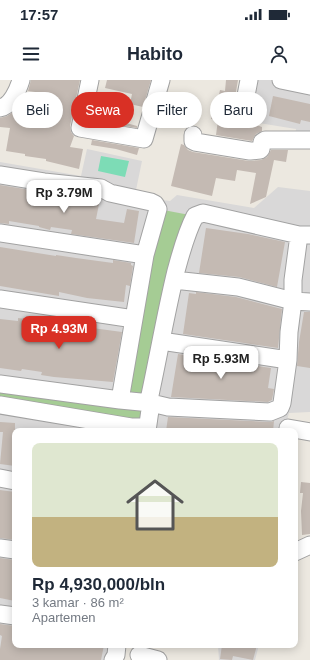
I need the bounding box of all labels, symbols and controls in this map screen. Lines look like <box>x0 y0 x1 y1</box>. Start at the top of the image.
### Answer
text: 17:57 <box>20 6 58 23</box>
icon: menu <box>20 43 42 65</box>
icon: person <box>268 43 290 65</box>
text: Habito <box>127 44 183 64</box>
chip: Beli <box>12 92 63 128</box>
chip: Sewa <box>71 92 134 128</box>
chip: Filter <box>142 92 202 128</box>
chip: Baru <box>210 92 267 128</box>
pin: Rp 3.79M <box>23 180 105 214</box>
text: Rp 3.79M <box>35 185 93 200</box>
pin: Rp 4.93M <box>18 316 100 350</box>
text: Rp 4.93M <box>30 321 88 336</box>
pin: Rp 5.93M <box>180 346 262 380</box>
text: Rp 5.93M <box>192 351 250 366</box>
icon: home <box>119 469 191 541</box>
text: Rp 4,930,000/bln <box>32 575 165 594</box>
text: 3 kamar · 86 m² <box>32 595 124 610</box>
text: Apartemen <box>32 610 96 625</box>

